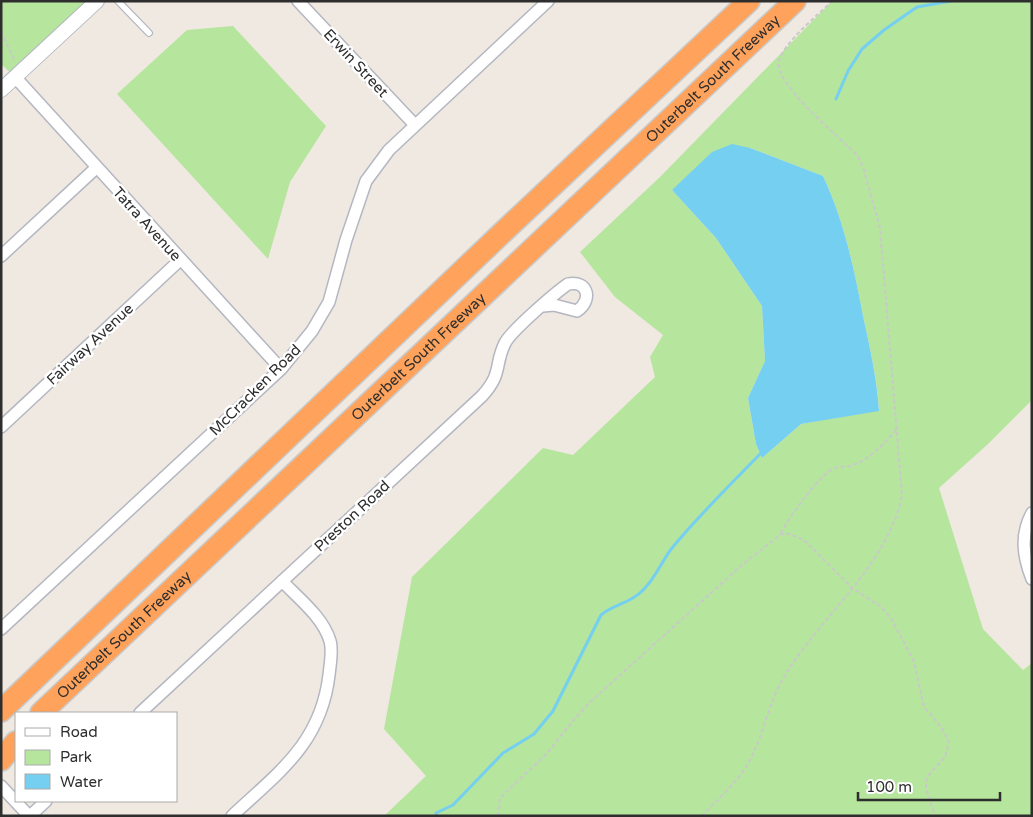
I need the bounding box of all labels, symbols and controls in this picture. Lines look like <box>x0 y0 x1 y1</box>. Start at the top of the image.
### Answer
street label: Outerbelt South Freeway <box>642 11 784 146</box>
street label: Erwin Street <box>320 25 392 101</box>
street label: Tatra Avenue <box>109 183 185 265</box>
street label: Outerbelt South Freeway <box>347 289 489 424</box>
street label: Fairway Avenue <box>43 299 137 389</box>
street label: McCracken Road <box>206 341 304 439</box>
street label: Preston Road <box>311 476 393 556</box>
street label: Outerbelt South Freeway <box>53 567 195 702</box>
legend <box>15 712 178 802</box>
text: Road <box>60 723 98 741</box>
text: Park <box>60 748 92 766</box>
scale bar <box>858 770 1000 802</box>
text: Water <box>60 773 103 791</box>
text: 100 m <box>866 778 912 796</box>

